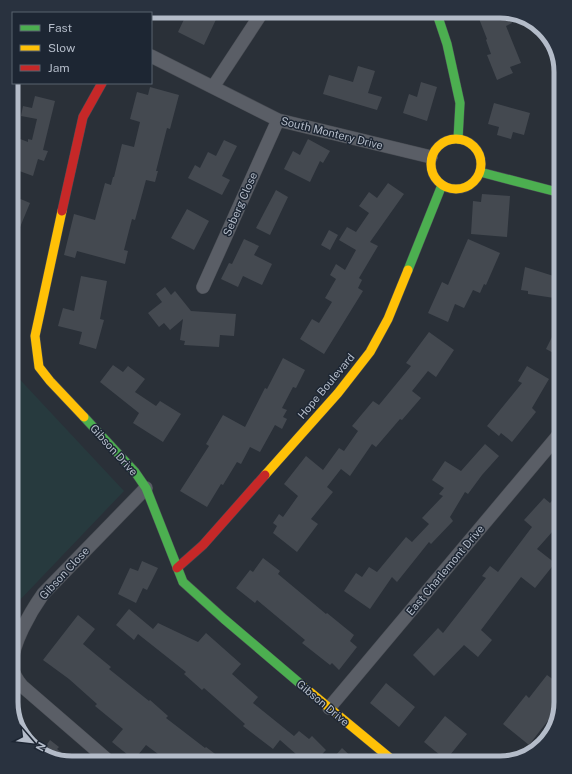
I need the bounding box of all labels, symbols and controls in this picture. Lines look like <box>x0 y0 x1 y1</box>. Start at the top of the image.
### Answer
legend <box>12 12 152 84</box>
text: Fast <box>48 21 73 35</box>
text: Slow <box>48 41 76 55</box>
text: Jam <box>48 61 70 75</box>
street label: South Montery Drive <box>280 114 384 152</box>
street label: Seberg Close <box>221 170 259 238</box>
street label: Hope Boulevard <box>295 351 357 421</box>
street label: Gibson Drive <box>88 422 140 478</box>
street label: East Charlemont Drive <box>404 523 486 617</box>
street label: Gibson Close <box>37 544 91 602</box>
street label: Gibson Drive <box>294 678 352 728</box>
north arrow <box>12 722 52 762</box>
text: N <box>34 740 48 753</box>

